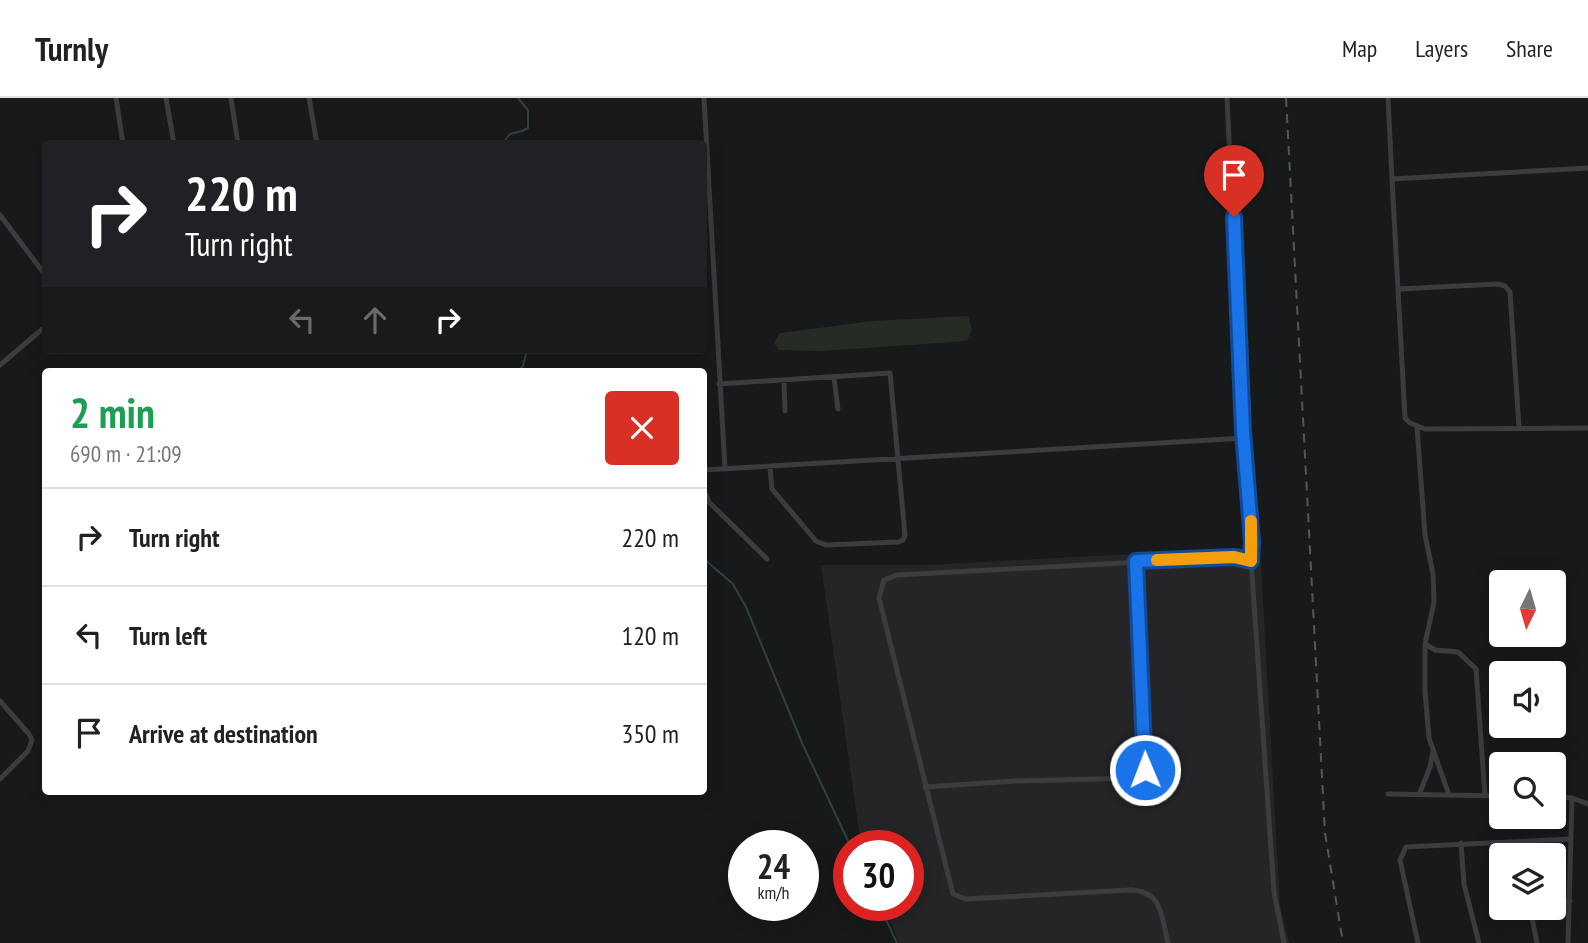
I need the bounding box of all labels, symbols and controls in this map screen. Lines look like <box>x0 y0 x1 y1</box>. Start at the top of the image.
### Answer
text: Turnly <box>35 27 108 70</box>
text: Map <box>1342 33 1377 64</box>
text: Layers <box>1415 33 1468 64</box>
text: Share <box>1506 33 1553 64</box>
pin <box>1204 145 1264 217</box>
icon: arrive <box>1215 156 1253 194</box>
text: 220 m <box>185 161 298 225</box>
icon: right <box>70 168 161 259</box>
text: Turn right <box>185 223 293 265</box>
icon: left <box>283 301 321 339</box>
icon: ahead <box>356 301 394 339</box>
icon: right <box>429 301 467 339</box>
text: 2 min <box>70 385 155 440</box>
button: close <box>605 391 679 465</box>
text: 690 m · 21:09 <box>70 439 182 468</box>
icon: right <box>70 518 108 556</box>
text: Turn right <box>129 521 220 554</box>
text: 220 m <box>621 521 679 554</box>
north arrow <box>1489 570 1566 648</box>
map controls <box>1489 570 1566 920</box>
icon: left <box>70 616 108 654</box>
text: Turn left <box>129 619 207 652</box>
text: 120 m <box>621 619 679 652</box>
button: sound <box>1489 661 1566 738</box>
icon: arrive <box>70 714 108 752</box>
text: Arrive at destination <box>129 717 318 750</box>
text: 350 m <box>621 717 679 750</box>
position arrow <box>1108 733 1182 807</box>
button: search <box>1489 752 1566 829</box>
speed limit sign: 30 <box>833 830 924 921</box>
text: 24 <box>757 843 790 889</box>
button: layers <box>1489 843 1566 920</box>
text: km/h <box>758 881 789 904</box>

